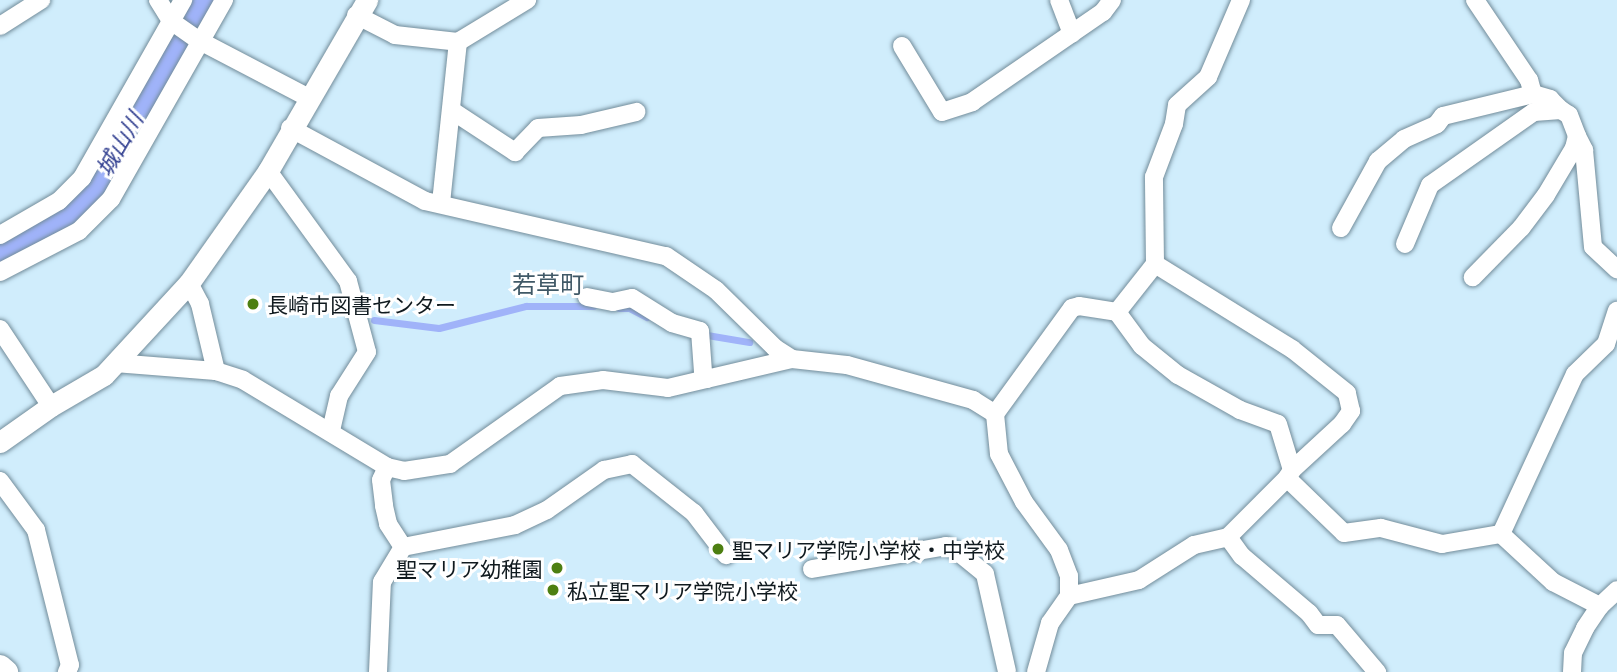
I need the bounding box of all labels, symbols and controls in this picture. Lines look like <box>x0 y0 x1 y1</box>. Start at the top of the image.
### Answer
water label: 城山川 <box>90 107 148 181</box>
district label: 若草町 <box>512 270 584 298</box>
place label: 長崎市図書センター <box>267 291 456 317</box>
marker: 長崎市図書センター <box>245 296 261 312</box>
place label: 聖マリア学院小学校・中学校 <box>732 536 1005 562</box>
marker: 聖マリア学院小学校・中学校 <box>710 541 726 557</box>
place label: 聖マリア幼稚園 <box>396 555 543 581</box>
marker: 聖マリア幼稚園 <box>549 560 565 576</box>
place label: 私立聖マリア学院小学校 <box>567 577 798 603</box>
marker: 私立聖マリア学院小学校 <box>545 582 561 598</box>

